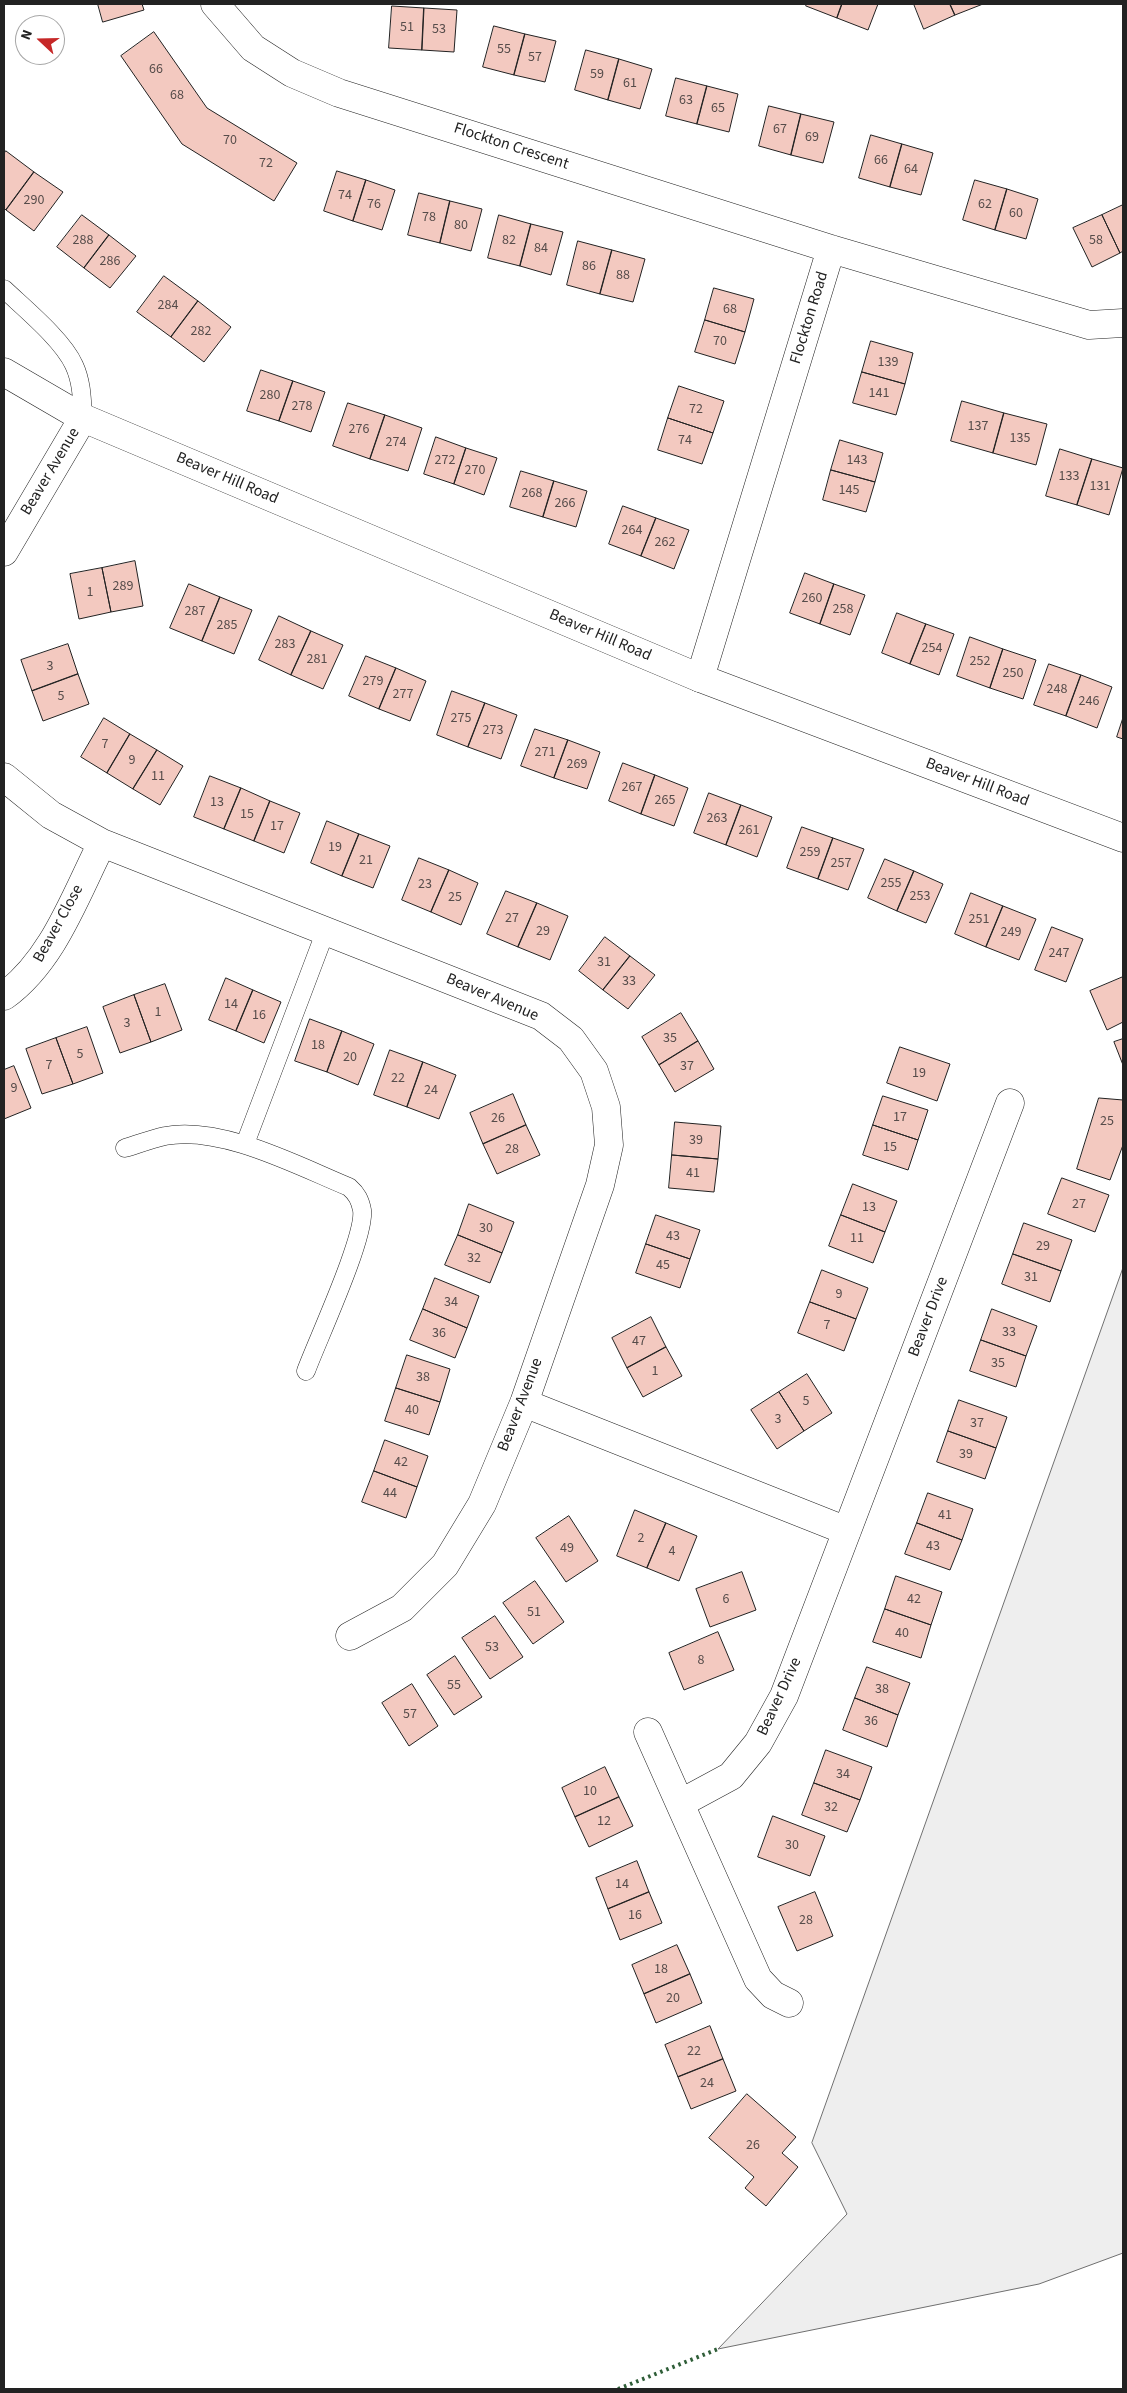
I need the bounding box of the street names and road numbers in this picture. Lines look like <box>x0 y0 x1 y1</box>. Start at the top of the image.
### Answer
street label: Flockton Crescent <box>451 119 571 175</box>
street label: Flockton Road <box>787 269 833 367</box>
street label: Beaver Avenue <box>17 425 85 519</box>
street label: Beaver Hill Road <box>173 449 281 509</box>
street label: Beaver Hill Road <box>546 606 654 666</box>
street label: Beaver Hill Road <box>923 754 1031 812</box>
street label: Beaver Close <box>30 882 88 966</box>
street label: Beaver Avenue <box>443 970 541 1026</box>
street label: Beaver Drive <box>905 1274 953 1360</box>
street label: Beaver Avenue <box>494 1356 548 1454</box>
street label: Beaver Drive <box>754 1655 806 1739</box>

